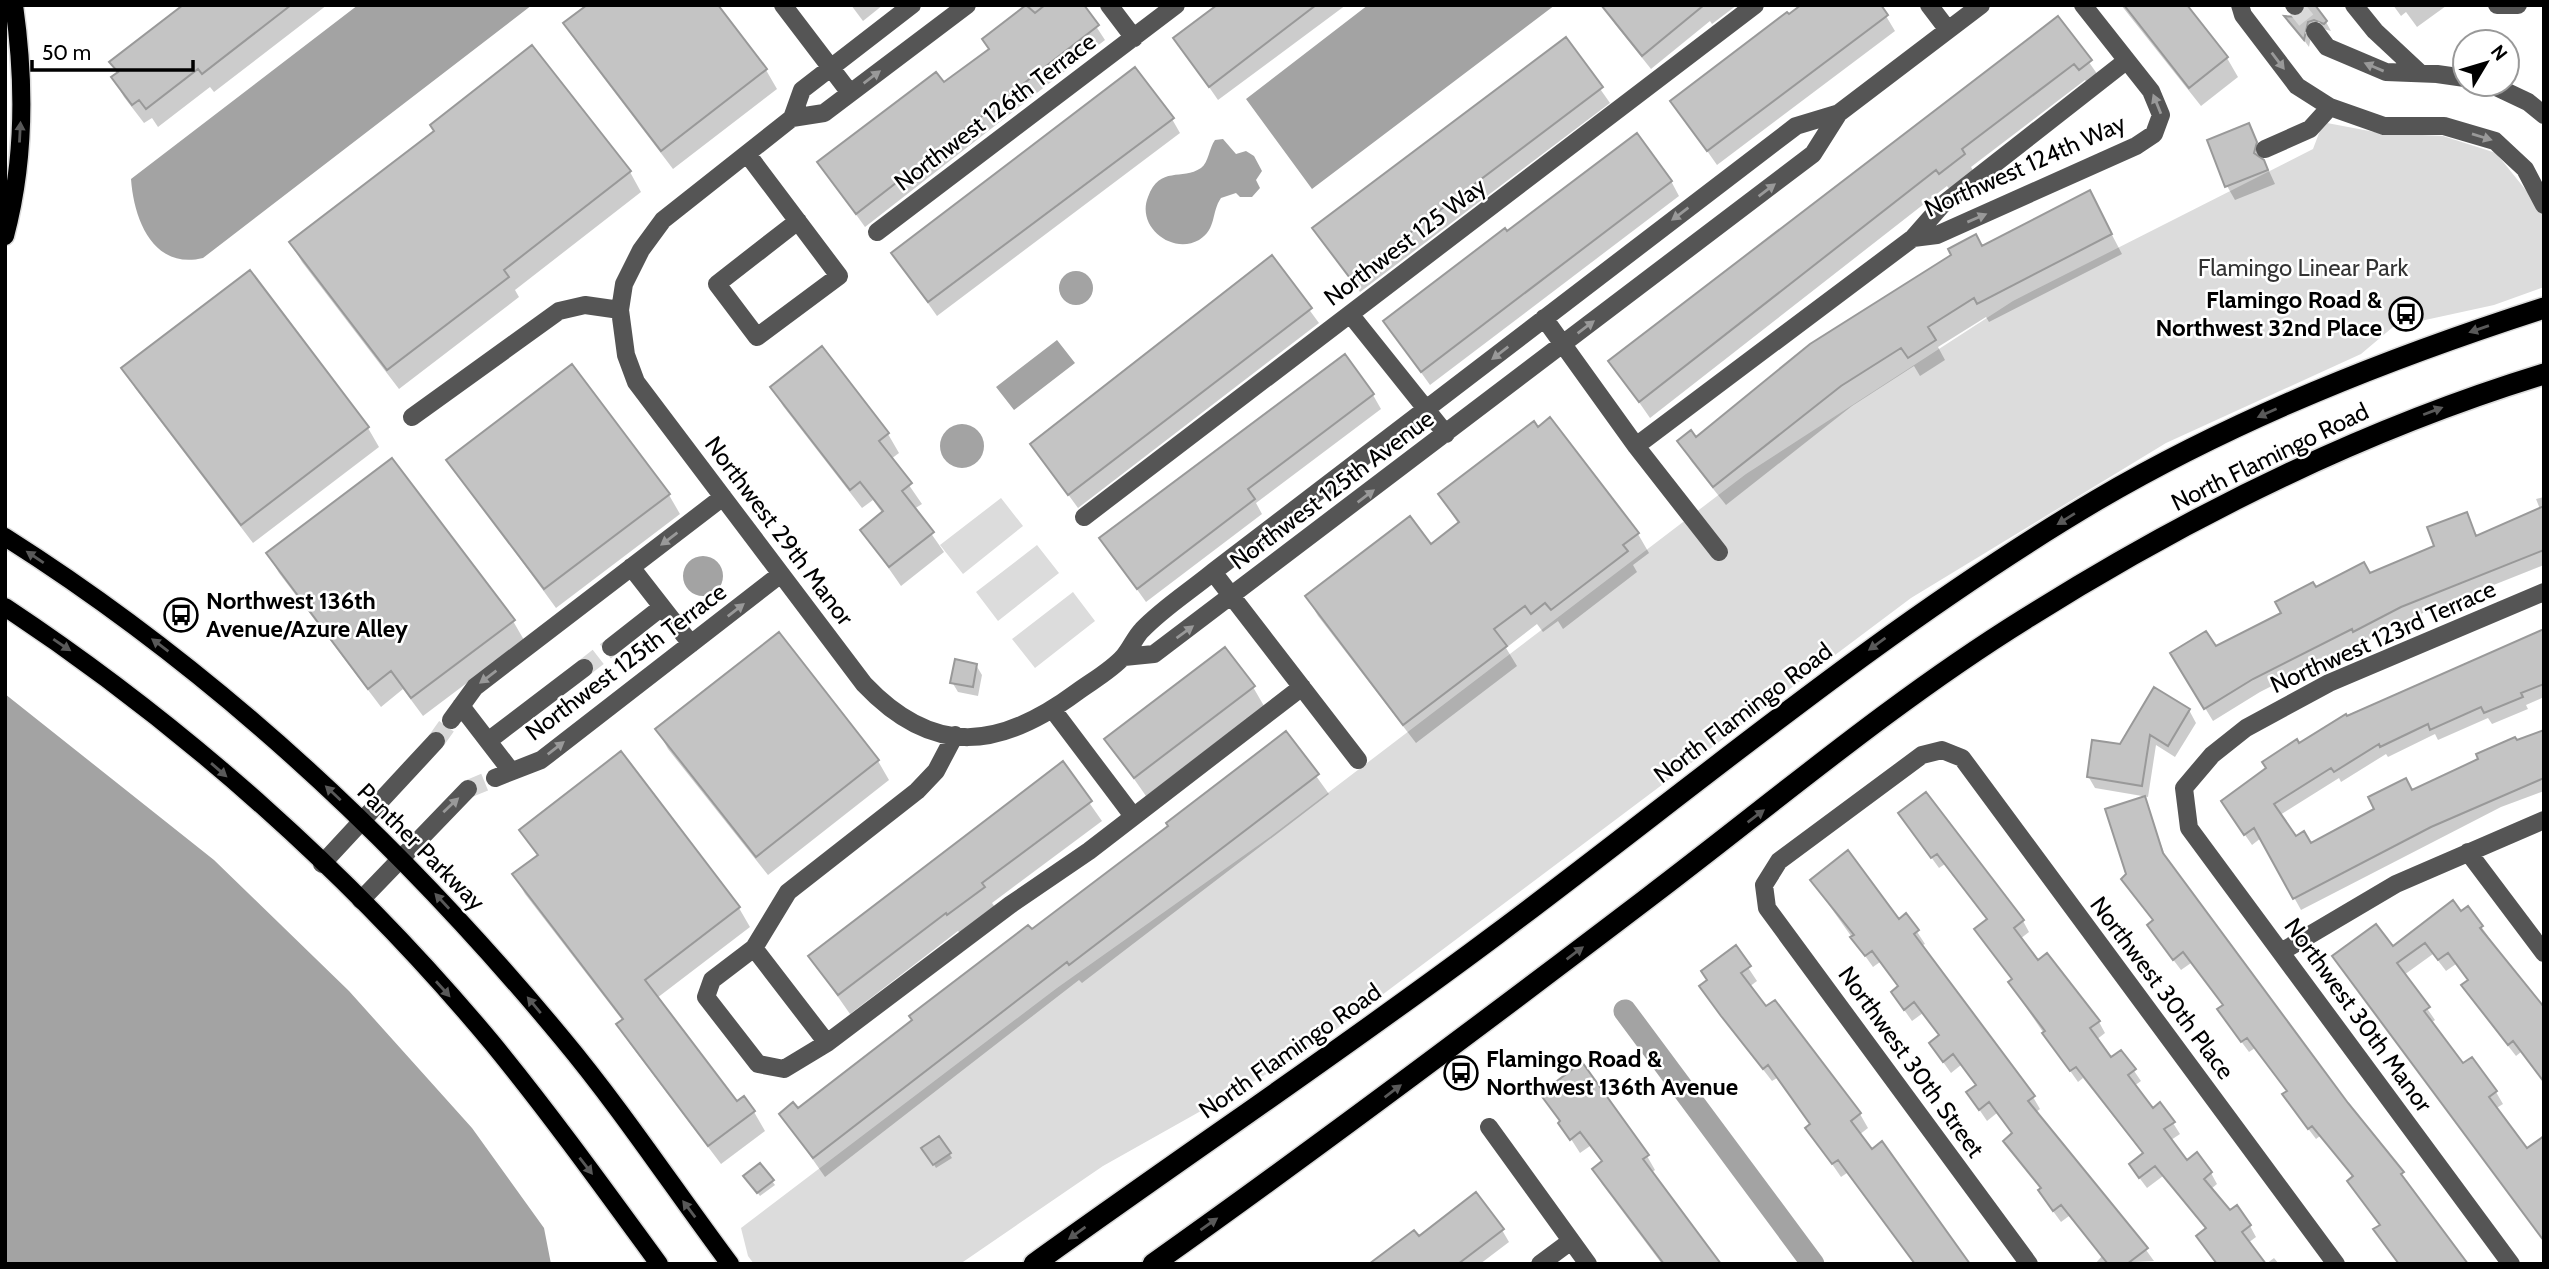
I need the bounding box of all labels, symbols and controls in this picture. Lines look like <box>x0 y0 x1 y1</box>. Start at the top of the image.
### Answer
street label: Northwest 126th Terrace <box>888 26 1101 197</box>
scale bar <box>32 28 192 72</box>
north arrow <box>2451 28 2521 98</box>
text: 50 m <box>42 40 91 65</box>
text: N <box>2486 40 2512 65</box>
one-way arrow <box>2271 52 2285 70</box>
one-way arrow <box>2363 61 2384 72</box>
one-way arrow <box>863 70 881 84</box>
one-way arrow <box>2151 94 2162 115</box>
street label: Northwest 124th Way <box>1920 108 2130 223</box>
one-way arrow <box>15 121 26 143</box>
one-way arrow <box>2472 133 2493 143</box>
street label: Northwest 125 Way <box>1318 171 1491 312</box>
one-way arrow <box>1758 183 1776 197</box>
one-way arrow <box>1671 207 1689 221</box>
one-way arrow <box>1967 212 1988 223</box>
park label: Flamingo Linear Park <box>2198 253 2408 282</box>
place label: Flamingo Road & Northwest 32nd Place <box>2155 285 2382 342</box>
bus stop icon: Flamingo Road & Northwest 32nd Place <box>2387 295 2425 333</box>
one-way arrow <box>1577 321 1595 335</box>
one-way arrow <box>2468 324 2489 335</box>
one-way arrow <box>1491 345 1509 360</box>
street label: North Flamingo Road <box>2166 396 2373 517</box>
street label: Northwest 125th Avenue <box>1224 404 1439 576</box>
one-way arrow <box>2423 406 2444 417</box>
one-way arrow <box>2257 408 2278 419</box>
street label: Northwest 29th Manor <box>699 431 860 631</box>
one-way arrow <box>1357 488 1375 503</box>
one-way arrow <box>2057 513 2076 526</box>
one-way arrow <box>660 531 678 546</box>
one-way arrow <box>25 550 45 563</box>
street label: Northwest 123rd Terrace <box>2266 574 2500 699</box>
street label: Northwest 125th Terrace <box>520 577 732 747</box>
place label: Northwest 136th Avenue/Azure Alley <box>206 586 408 643</box>
bus stop icon: Northwest 136th Avenue/Azure Alley <box>162 596 200 634</box>
one-way arrow <box>726 602 744 617</box>
one-way arrow <box>1175 625 1194 639</box>
street label: North Flamingo Road <box>1648 636 1838 789</box>
one-way arrow <box>1867 637 1886 651</box>
one-way arrow <box>53 638 71 652</box>
one-way arrow <box>151 638 169 652</box>
one-way arrow <box>479 669 497 684</box>
one-way arrow <box>546 741 564 756</box>
one-way arrow <box>211 762 228 777</box>
street label: Panther Parkway <box>352 777 491 916</box>
one-way arrow <box>324 785 342 801</box>
one-way arrow <box>442 797 460 813</box>
one-way arrow <box>1746 808 1764 823</box>
street label: Northwest 30th Place <box>2084 891 2241 1085</box>
one-way arrow <box>434 893 450 910</box>
street label: Northwest 30th Manor <box>2278 912 2439 1118</box>
one-way arrow <box>1565 946 1583 961</box>
street label: Northwest 30th Street <box>1832 960 1990 1163</box>
street label: North Flamingo Road <box>1193 977 1386 1124</box>
one-way arrow <box>435 980 451 998</box>
one-way arrow <box>527 997 542 1014</box>
place label: Flamingo Road & Northwest 136th Avenue <box>1486 1044 1738 1101</box>
bus stop icon: Flamingo Road & Northwest 136th Avenue <box>1442 1054 1480 1092</box>
one-way arrow <box>1384 1084 1403 1098</box>
one-way arrow <box>579 1157 593 1175</box>
one-way arrow <box>683 1200 697 1218</box>
one-way arrow <box>1200 1217 1218 1231</box>
one-way arrow <box>1067 1226 1086 1240</box>

